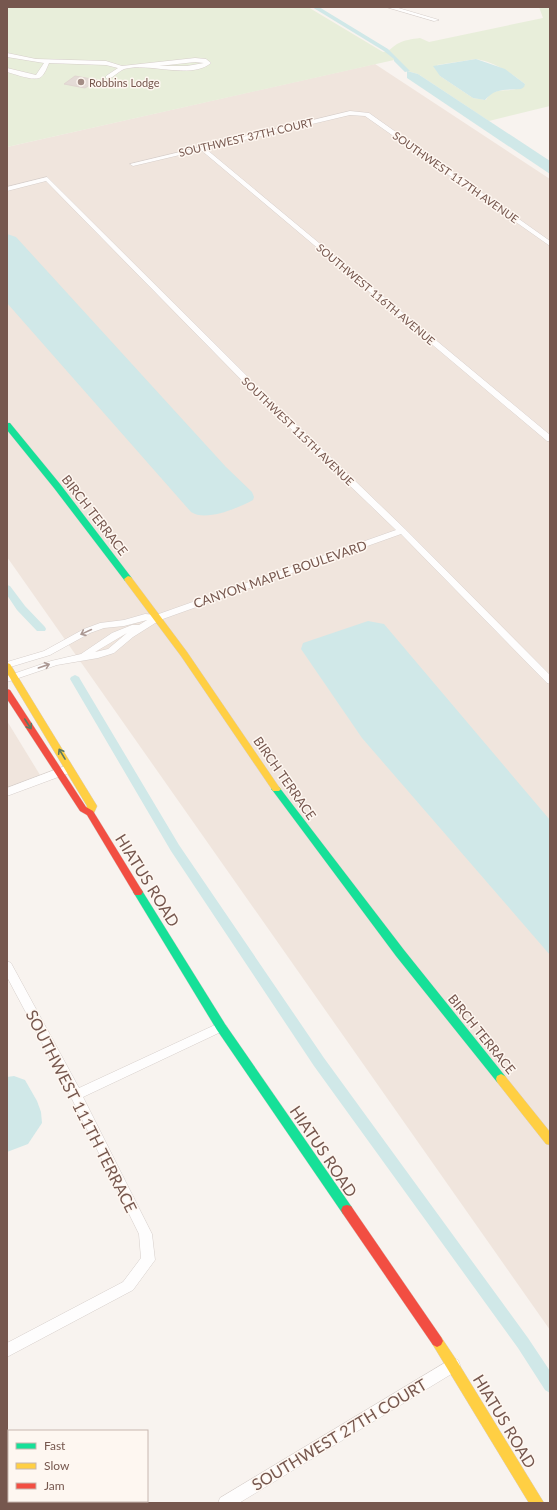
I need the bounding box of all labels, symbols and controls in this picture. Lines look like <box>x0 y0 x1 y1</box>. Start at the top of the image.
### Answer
place label: Robbins Lodge <box>89 76 160 89</box>
marker: Robbins Lodge <box>76 77 86 87</box>
street label: SOUTHWEST 37TH COURT <box>177 115 315 159</box>
street label: SOUTHWEST 117TH AVENUE <box>391 129 521 225</box>
street label: SOUTHWEST 116TH AVENUE <box>314 241 438 347</box>
street label: SOUTHWEST 115TH AVENUE <box>239 374 357 488</box>
street label: BIRCH TERRACE <box>59 472 131 558</box>
street label: CANYON MAPLE BOULEVARD <box>191 537 369 611</box>
one-way arrow <box>80 629 92 636</box>
one-way arrow <box>37 662 50 669</box>
one-way arrow <box>24 718 32 729</box>
street label: BIRCH TERRACE <box>250 733 320 823</box>
one-way arrow <box>58 749 66 760</box>
street label: HIATUS ROAD <box>112 830 184 930</box>
street label: BIRCH TERRACE <box>445 991 519 1077</box>
street label: SOUTHWEST 111TH TERRACE <box>23 1007 141 1215</box>
street label: HIATUS ROAD <box>287 1102 361 1200</box>
street label: HIATUS ROAD <box>470 1371 540 1471</box>
street label: SOUTHWEST 27TH COURT <box>248 1374 430 1494</box>
legend <box>8 1430 148 1502</box>
text: Fast <box>44 1438 66 1453</box>
text: Slow <box>44 1458 70 1473</box>
text: Jam <box>44 1478 65 1493</box>

